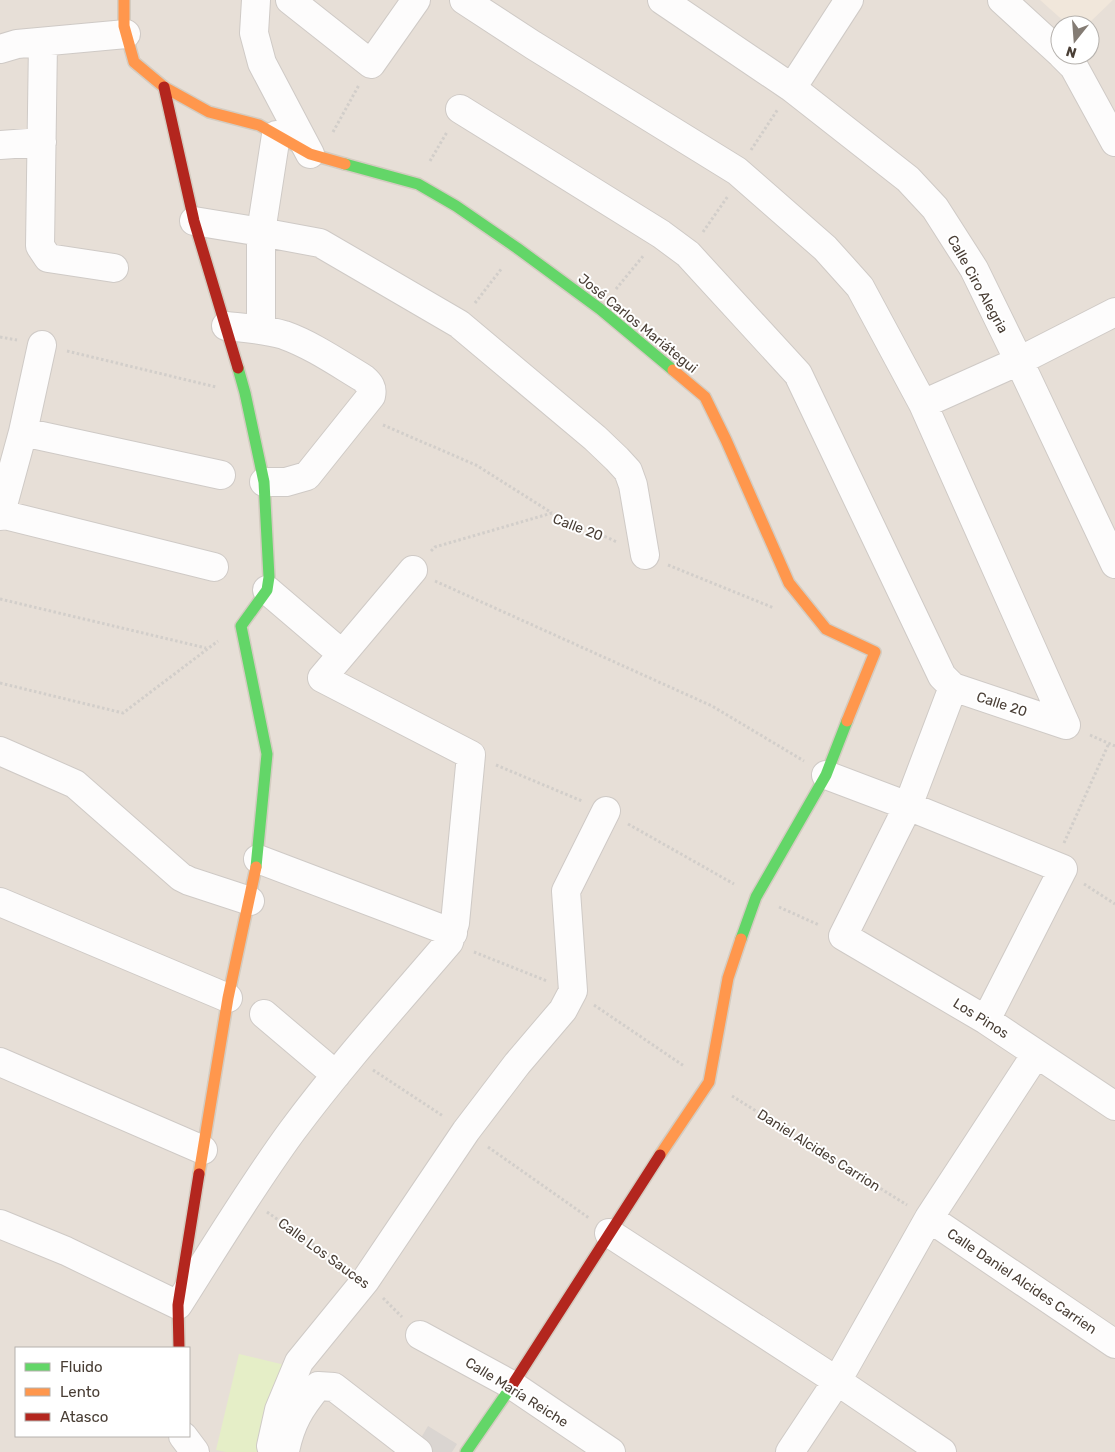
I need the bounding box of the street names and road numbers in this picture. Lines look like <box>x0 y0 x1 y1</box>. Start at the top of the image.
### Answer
street label: Calle Ciro Alegria <box>944 232 1012 336</box>
street label: José Carlos Mariátegui <box>575 270 701 377</box>
street label: Calle 20 <box>550 510 605 545</box>
street label: Calle 20 <box>974 688 1029 721</box>
street label: Los Pinos <box>950 995 1012 1042</box>
street label: Daniel Alcides Carrion <box>754 1106 883 1195</box>
street label: Calle Los Sauces <box>275 1214 373 1292</box>
street label: Calle Daniel Alcides Carrien <box>944 1225 1100 1338</box>
street label: Calle María Reiche <box>462 1354 572 1431</box>

